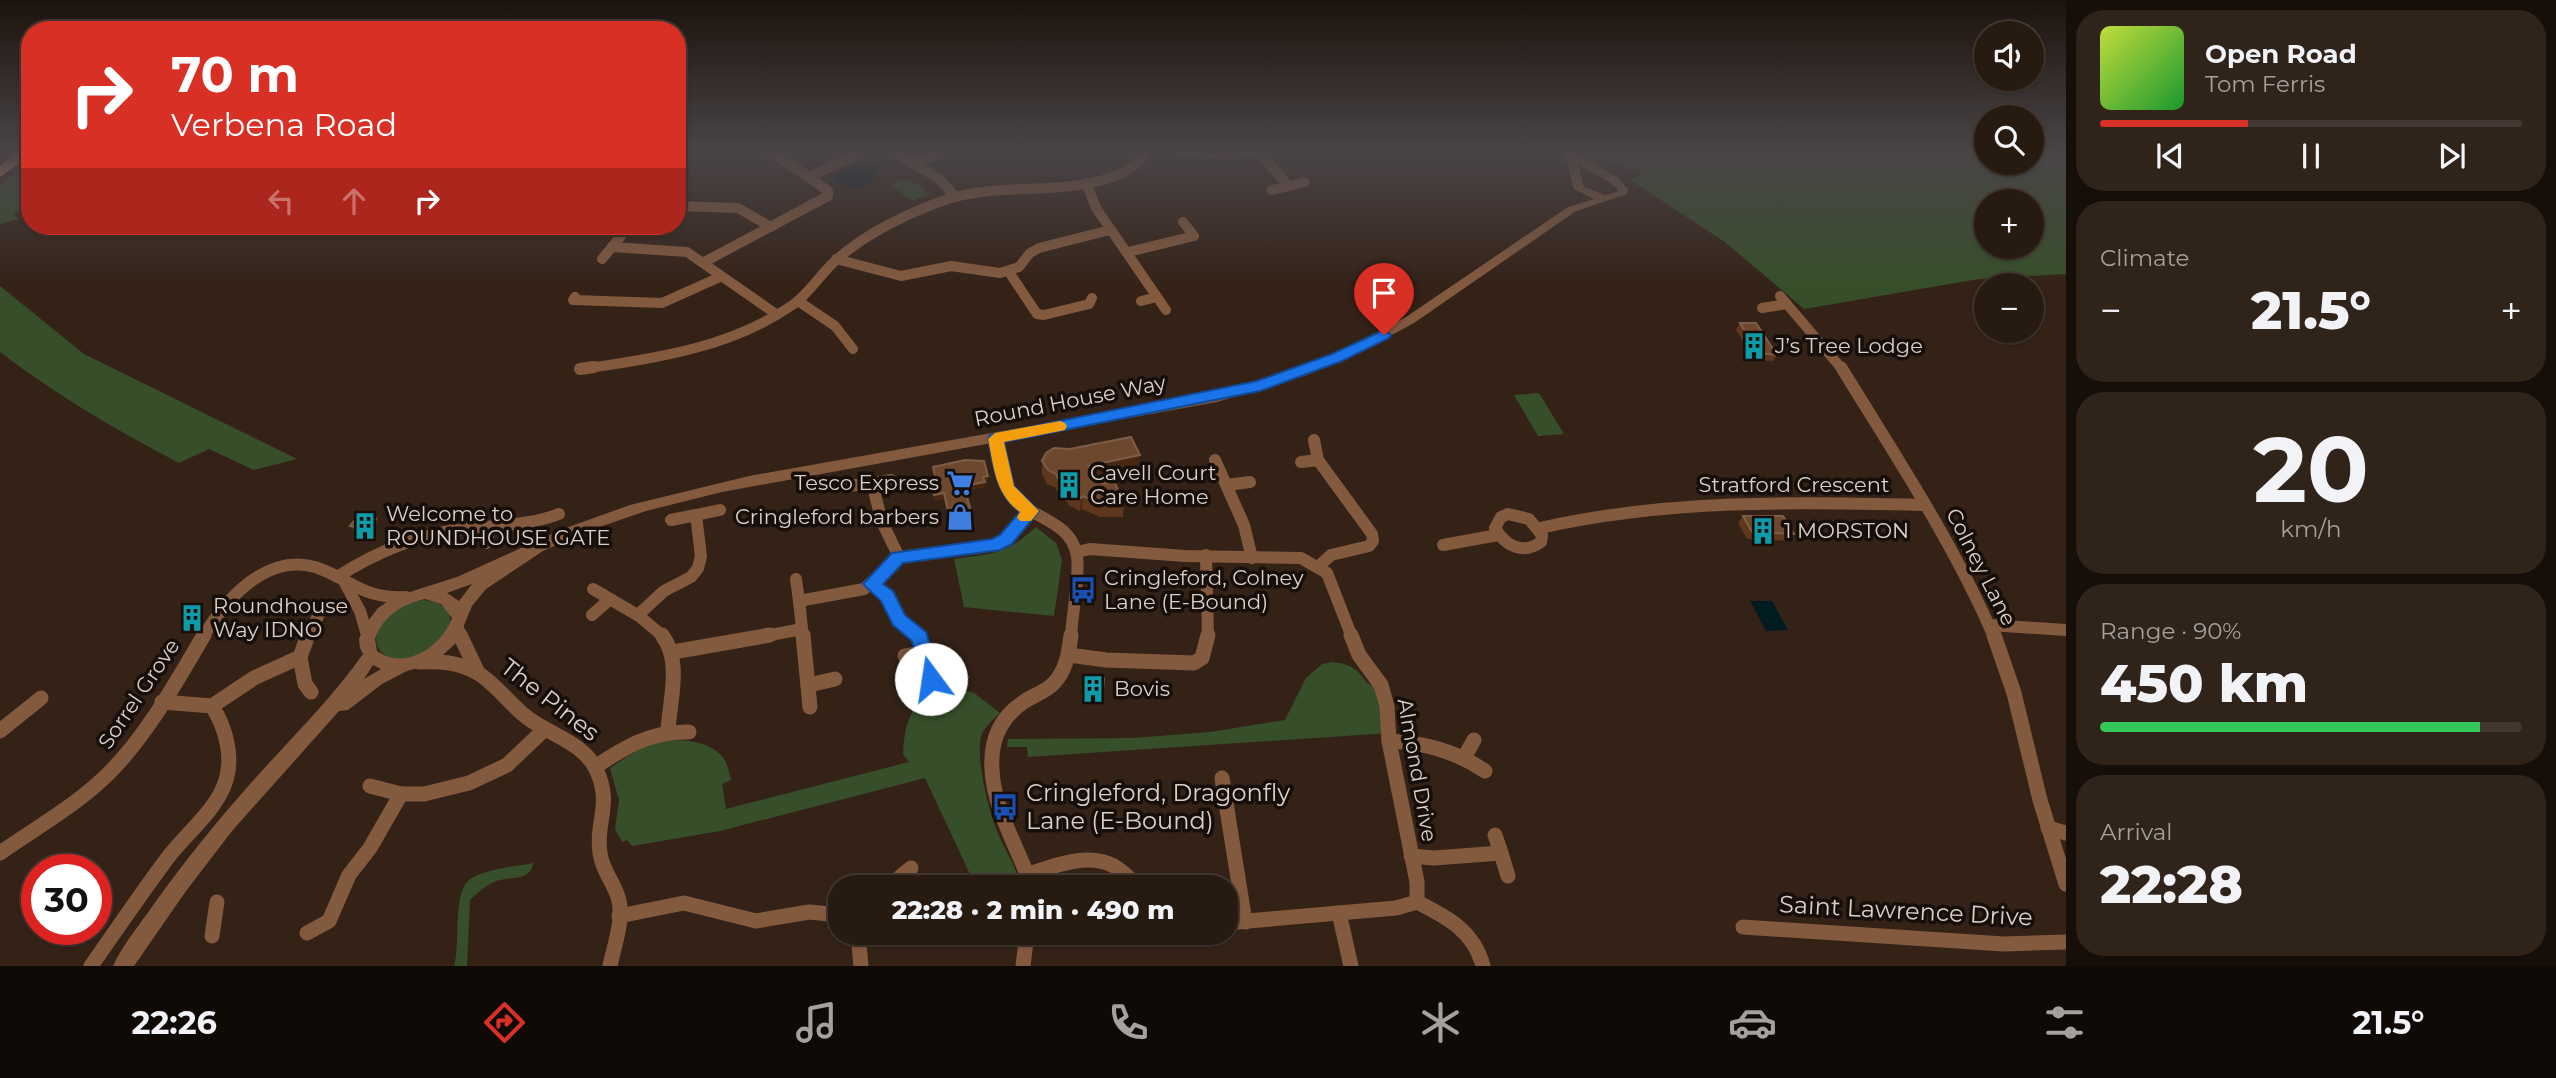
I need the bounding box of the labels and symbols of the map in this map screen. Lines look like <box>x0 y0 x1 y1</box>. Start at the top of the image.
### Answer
pin <box>1354 263 1414 335</box>
building icon: J’s Tree Lodge <box>1739 331 1769 361</box>
place label: J’s Tree Lodge <box>1774 333 1923 358</box>
street label: Round House Way <box>972 370 1168 431</box>
place label: Cavell Court Care Home <box>1090 460 1216 509</box>
supermarket icon: Tesco Express <box>945 468 975 498</box>
place label: Tesco Express <box>794 470 939 495</box>
building icon: Cavell Court Care Home <box>1054 470 1084 500</box>
street label: Stratford Crescent <box>1699 472 1889 497</box>
place label: Welcome to ROUNDHOUSE GATE <box>386 501 610 550</box>
shop icon: Cringleford barbers <box>945 502 975 532</box>
place label: Cringleford barbers <box>735 504 939 529</box>
street label: Colney Lane <box>1941 504 2022 630</box>
building icon: Welcome to ROUNDHOUSE GATE <box>350 511 380 541</box>
building icon: 1 MORSTON <box>1748 516 1778 546</box>
place label: 1 MORSTON <box>1784 518 1909 543</box>
place label: Cringleford, Colney Lane (E-Bound) <box>1104 565 1304 614</box>
bus stop icon: Cringleford, Colney Lane (E-Bound) <box>1068 575 1098 605</box>
place label: Roundhouse Way IDNO <box>213 593 348 642</box>
building icon: Roundhouse Way IDNO <box>177 603 207 633</box>
street label: Sorrel Grove <box>93 634 185 753</box>
position arrow <box>894 642 968 716</box>
street label: The Pines <box>495 652 605 747</box>
building icon: Bovis <box>1078 674 1108 704</box>
place label: Bovis <box>1114 676 1170 701</box>
street label: Almond Drive <box>1393 696 1442 844</box>
place label: Cringleford, Dragonfly Lane (E-Bound) <box>1026 778 1290 835</box>
bus stop icon: Cringleford, Dragonfly Lane (E-Bound) <box>990 792 1020 822</box>
speed limit sign: 30 <box>21 854 112 945</box>
street label: Saint Lawrence Drive <box>1779 889 2034 932</box>

